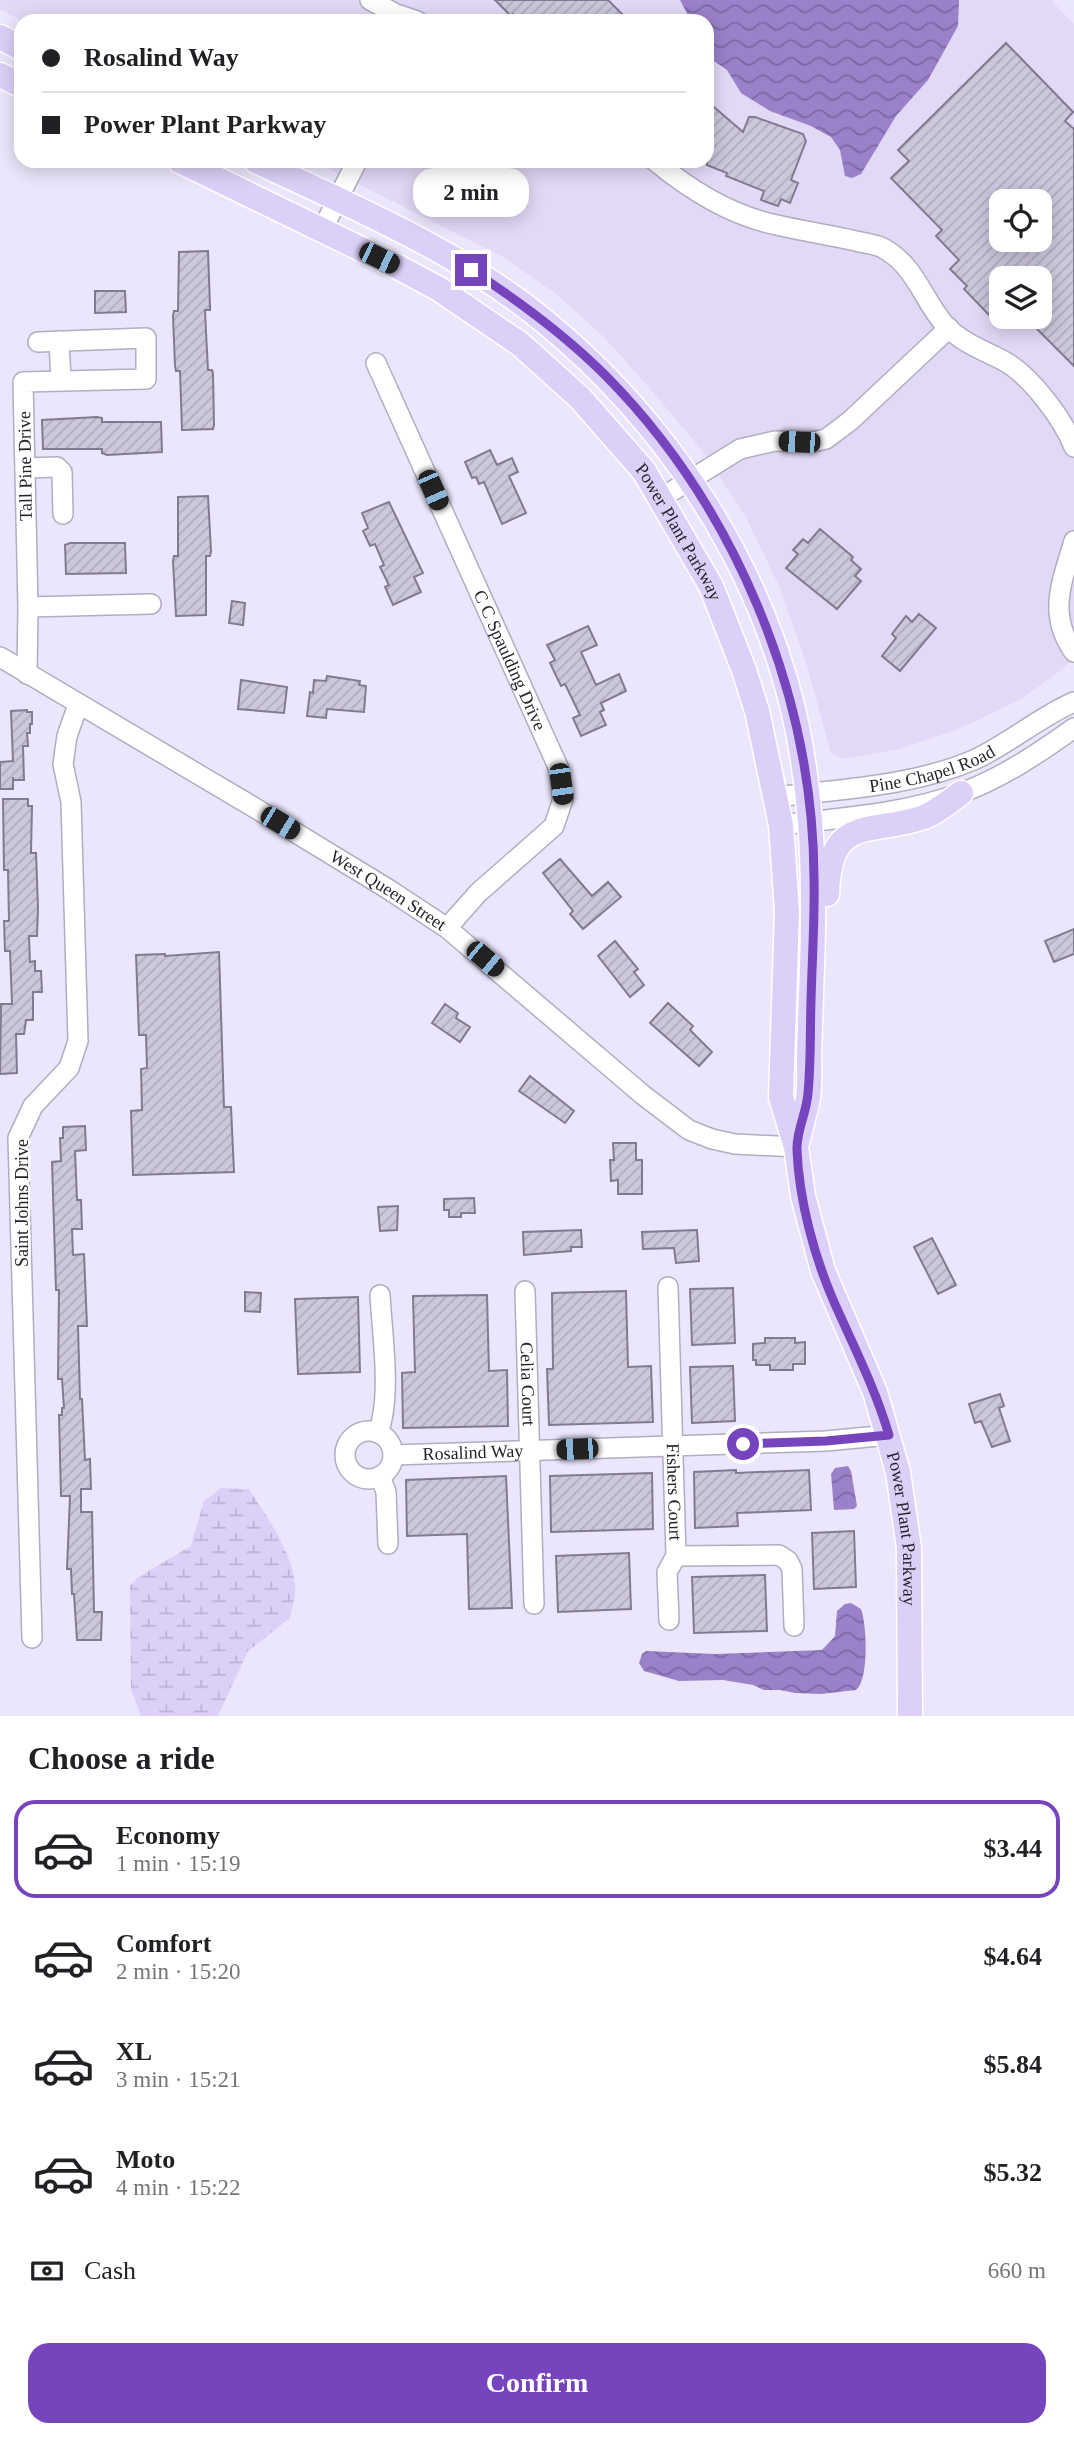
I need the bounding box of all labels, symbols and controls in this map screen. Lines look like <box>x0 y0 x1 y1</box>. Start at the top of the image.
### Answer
text: Rosalind Way <box>84 43 239 72</box>
text: Power Plant Parkway <box>84 110 326 139</box>
callout: 2 min <box>413 168 529 218</box>
text: 2 min <box>443 180 499 205</box>
map controls <box>989 189 1052 329</box>
button: locate <box>989 189 1052 252</box>
car <box>356 239 403 277</box>
route end <box>455 254 487 286</box>
button: layers <box>989 266 1052 329</box>
street label: Tall Pine Drive <box>14 411 36 521</box>
car <box>778 431 821 453</box>
street label: Power Plant Parkway <box>632 459 726 603</box>
car <box>415 467 452 513</box>
street label: C C Spaulding Drive <box>470 587 550 733</box>
street label: Pine Chapel Road <box>868 741 998 796</box>
car <box>548 762 575 806</box>
car <box>257 803 304 843</box>
street label: West Queen Street <box>327 846 450 935</box>
car <box>463 937 508 981</box>
street label: Saint Johns Drive <box>12 1139 32 1267</box>
street label: Celia Court <box>516 1342 539 1426</box>
route start <box>727 1428 759 1460</box>
car <box>556 1438 599 1460</box>
street label: Rosalind Way <box>422 1441 524 1464</box>
street label: Fishers Court <box>663 1443 686 1541</box>
street label: Power Plant Parkway <box>883 1449 920 1606</box>
text: Choose a ride <box>28 1740 215 1776</box>
icon: car <box>32 1818 95 1881</box>
text: Economy <box>116 1821 220 1850</box>
text: $3.44 <box>984 1834 1042 1863</box>
text: 1 min · 15:19 <box>116 1851 241 1876</box>
icon: car <box>32 1926 95 1989</box>
text: Comfort <box>116 1929 211 1958</box>
text: $4.64 <box>984 1942 1042 1971</box>
text: 2 min · 15:20 <box>116 1959 241 1984</box>
icon: car <box>32 2034 95 2097</box>
text: XL <box>116 2037 152 2066</box>
text: $5.84 <box>984 2050 1042 2079</box>
text: 3 min · 15:21 <box>116 2067 241 2092</box>
icon: car <box>32 2142 95 2205</box>
text: Moto <box>116 2145 175 2174</box>
text: $5.32 <box>984 2158 1042 2187</box>
text: 4 min · 15:22 <box>116 2175 241 2200</box>
icon: cash <box>28 2252 66 2290</box>
text: Cash <box>84 2256 136 2285</box>
text: 660 m <box>988 2258 1046 2283</box>
button: Confirm <box>28 2343 1046 2423</box>

